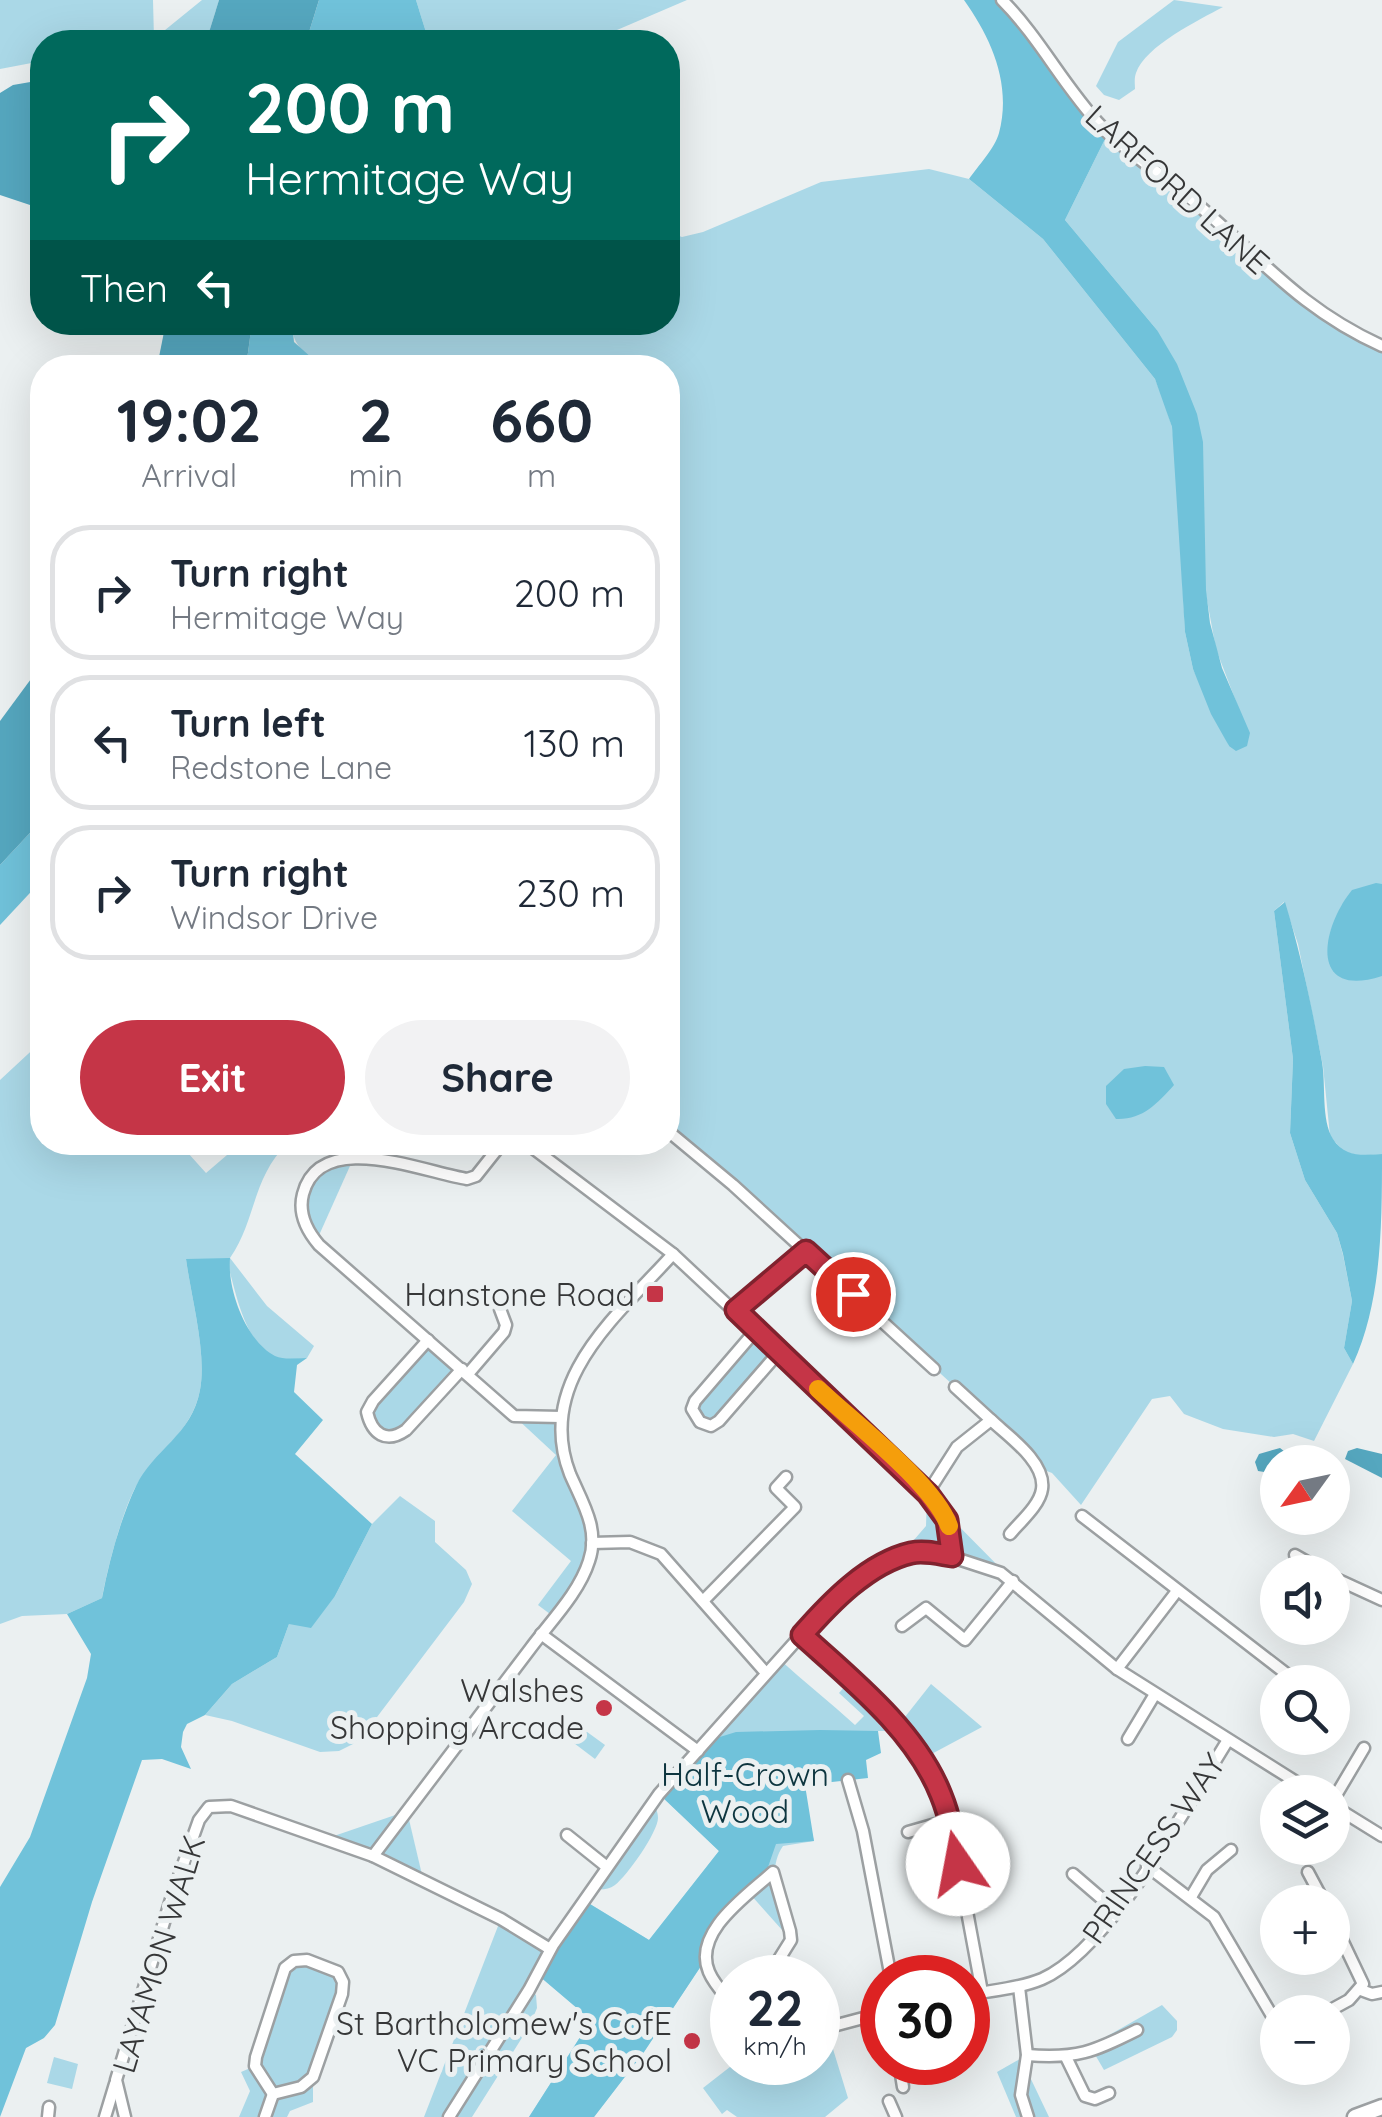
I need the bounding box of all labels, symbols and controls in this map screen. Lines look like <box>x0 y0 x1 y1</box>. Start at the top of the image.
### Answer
text: 200 m <box>245 63 455 151</box>
icon: right <box>80 70 210 200</box>
street label: LARFORD LANE <box>1078 96 1278 282</box>
text: Hermitage Way <box>245 150 574 206</box>
icon: left <box>188 260 243 315</box>
text: Then <box>80 264 168 312</box>
text: 19:02 <box>117 382 262 457</box>
text: 2 <box>359 382 393 457</box>
text: 660 <box>490 382 593 457</box>
text: Arrival <box>141 455 237 495</box>
text: min <box>349 455 403 495</box>
text: m <box>527 455 556 495</box>
text: Turn right <box>170 549 349 597</box>
icon: right <box>85 565 140 620</box>
text: 200 m <box>514 569 625 617</box>
text: Hermitage Way <box>170 597 404 637</box>
text: Turn left <box>170 699 326 747</box>
icon: left <box>85 715 140 770</box>
text: 130 m <box>523 719 625 767</box>
text: Redstone Lane <box>170 747 392 787</box>
text: Turn right <box>170 849 349 897</box>
icon: right <box>85 865 140 920</box>
text: 230 m <box>516 869 625 917</box>
text: Windsor Drive <box>170 897 378 937</box>
button: Exit <box>80 1020 345 1135</box>
button: Share <box>365 1020 630 1135</box>
pin <box>811 1252 896 1337</box>
icon: arrive <box>826 1267 881 1322</box>
place label: Hanstone Road <box>404 1274 635 1314</box>
marker: Hanstone Road <box>644 1283 666 1305</box>
north arrow <box>1260 1445 1350 1535</box>
map controls <box>1260 1445 1350 2085</box>
button: sound <box>1260 1555 1350 1645</box>
button: search <box>1260 1665 1350 1755</box>
place label: Walshes Shopping Arcade <box>330 1670 584 1747</box>
marker: Walshes Shopping Arcade <box>593 1697 615 1719</box>
street label: PRINCESS WAY <box>1073 1745 1233 1951</box>
park label: Half-Crown Wood <box>661 1754 829 1831</box>
button: layers <box>1260 1775 1350 1865</box>
position arrow <box>906 1812 1010 1916</box>
street label: LAYAMON WALK <box>103 1830 213 2078</box>
button: + <box>1260 1885 1350 1975</box>
speed limit sign: 30 <box>860 1955 990 2085</box>
text: 22 <box>747 1976 803 2039</box>
button: − <box>1260 1995 1350 2085</box>
place label: St Bartholomew's CofE VC Primary School <box>336 2003 672 2080</box>
marker: St Bartholomew's CofE VC Primary School <box>681 2030 703 2052</box>
text: km/h <box>743 2030 807 2061</box>

